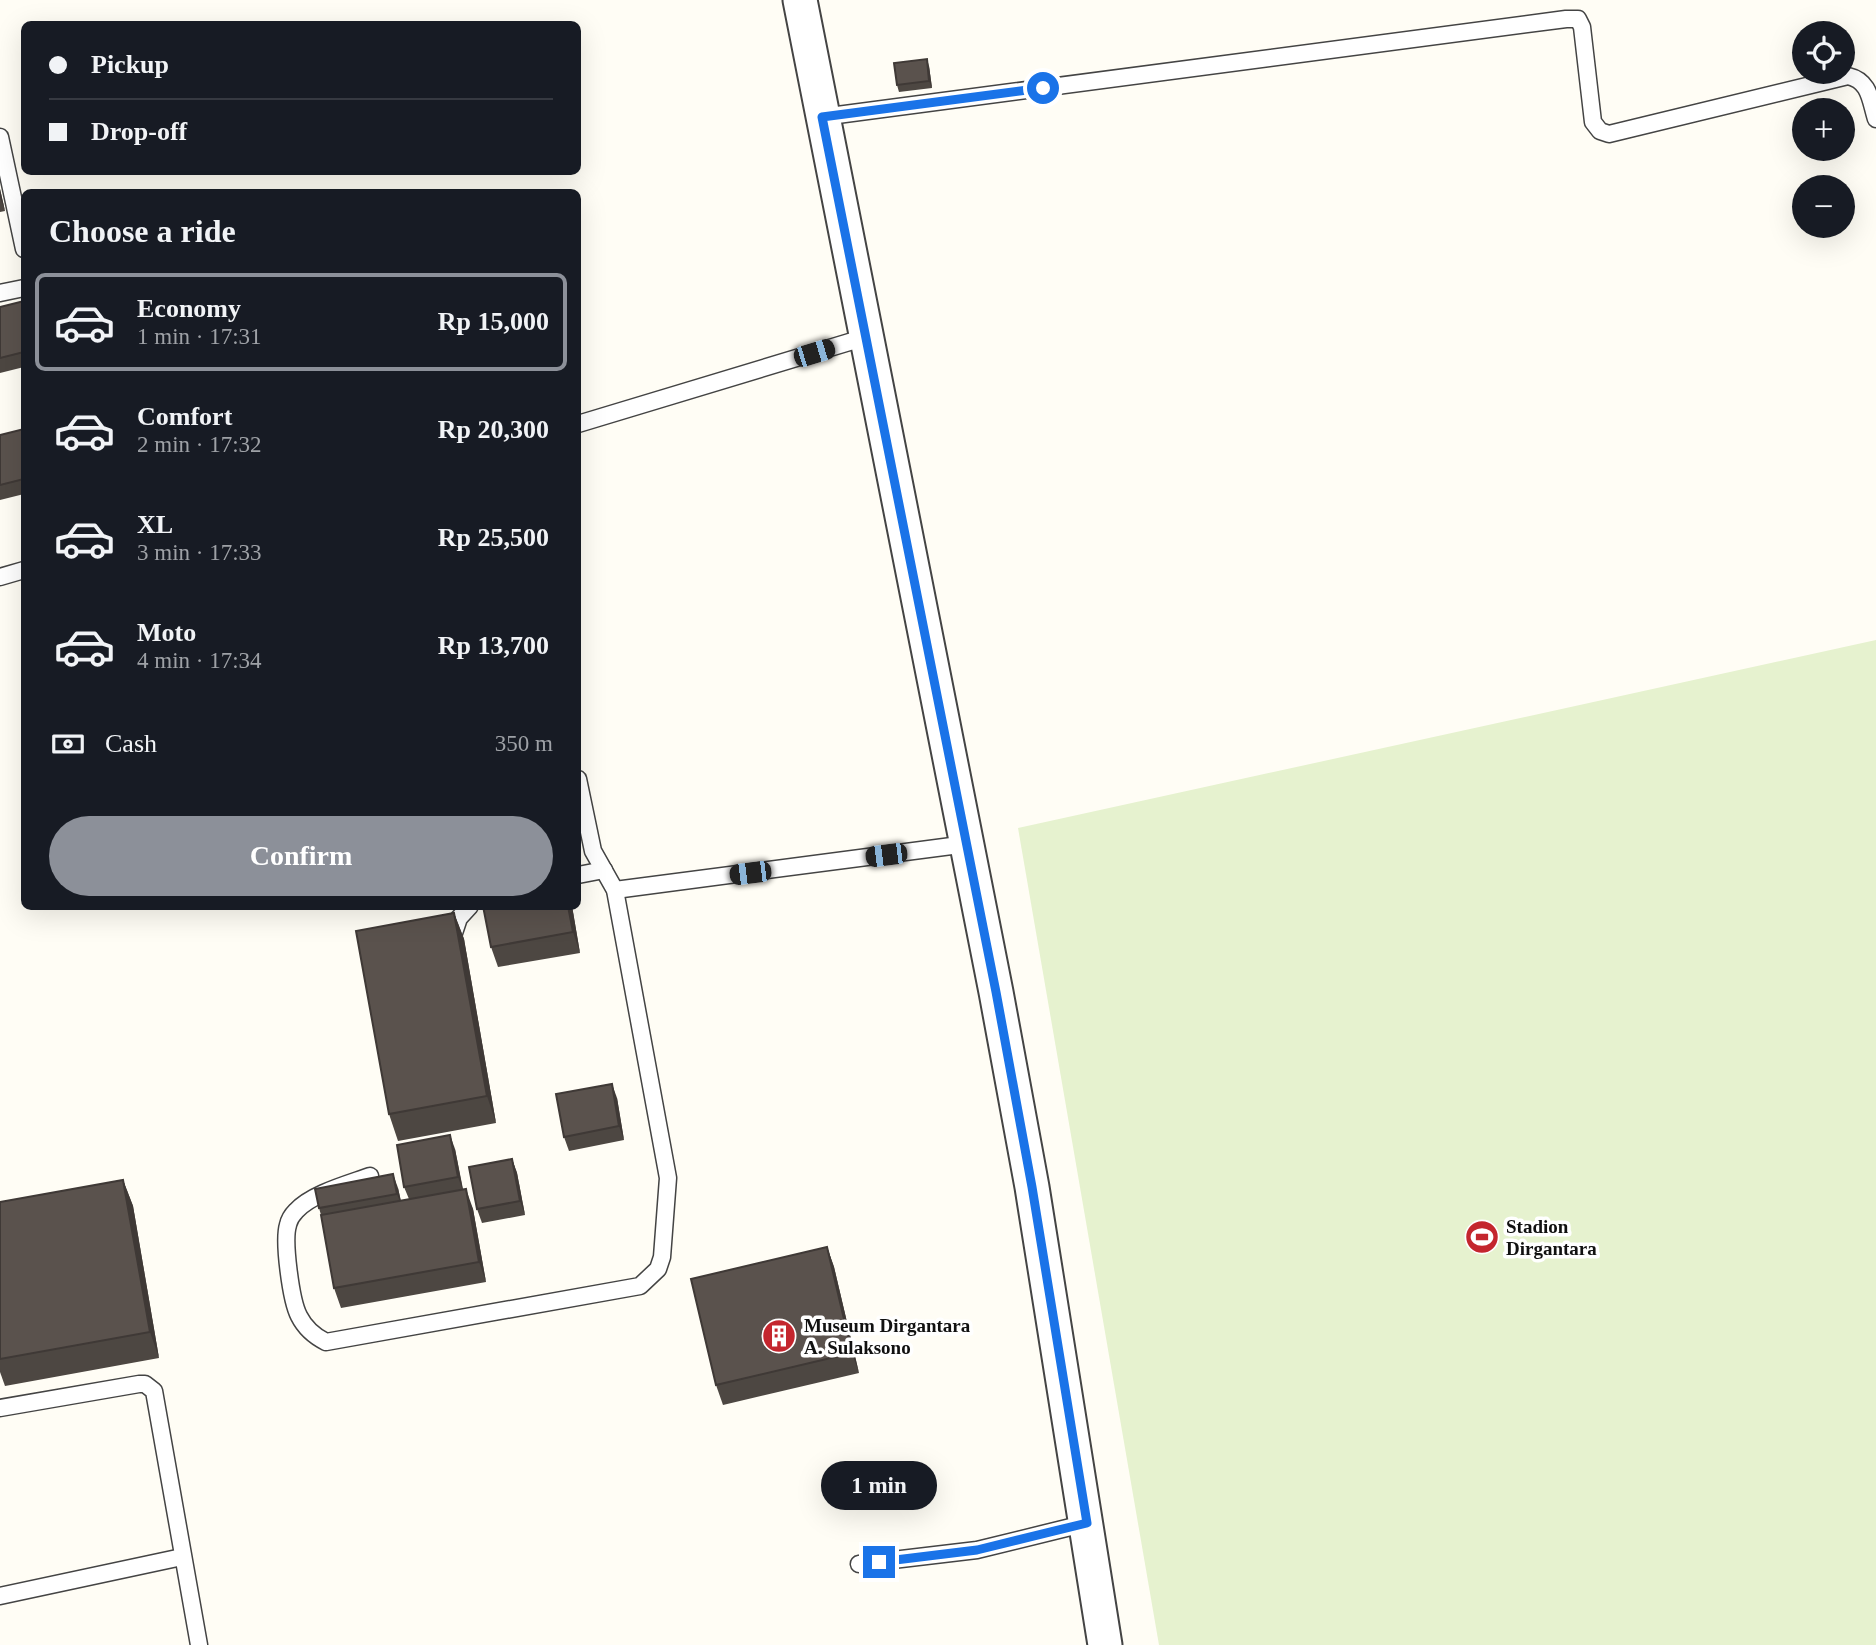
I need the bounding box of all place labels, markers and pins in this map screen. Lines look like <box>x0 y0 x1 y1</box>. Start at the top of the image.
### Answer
place label: Stadion Dirgantara <box>1506 1216 1597 1259</box>
sports icon: Stadion Dirgantara <box>1463 1218 1501 1256</box>
place label: Museum Dirgantara A. Sulaksono <box>804 1315 971 1358</box>
building icon: Museum Dirgantara A. Sulaksono <box>760 1317 798 1355</box>

